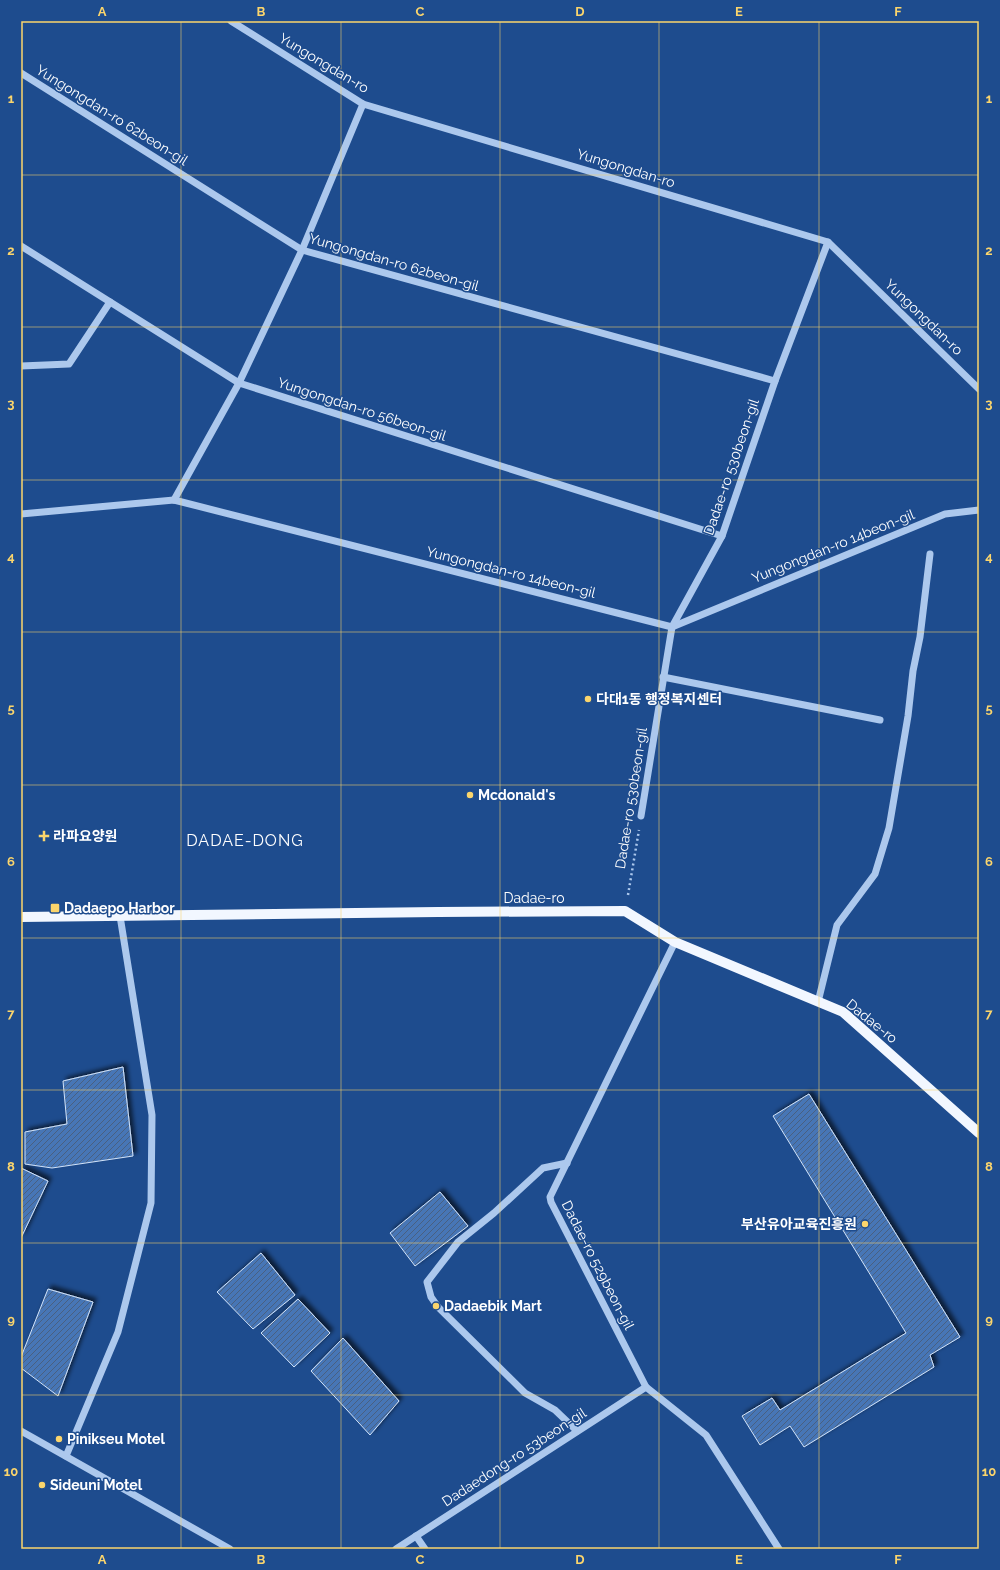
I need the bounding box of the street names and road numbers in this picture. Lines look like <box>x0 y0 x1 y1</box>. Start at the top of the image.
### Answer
street label: Yungongdan-ro <box>276 30 372 96</box>
street label: Yungongdan-ro 62beon-gil <box>33 62 191 169</box>
street label: Yungongdan-ro <box>575 145 677 191</box>
street label: Yungongdan-ro 62beon-gil <box>307 230 481 294</box>
street label: Yungongdan-ro <box>882 276 966 358</box>
street label: Yungongdan-ro 56beon-gil <box>276 374 449 444</box>
street label: Dadae-ro 530beon-gil <box>700 397 762 537</box>
street label: Yungongdan-ro 14beon-gil <box>749 506 917 586</box>
street label: Yungongdan-ro 14beon-gil <box>425 543 598 601</box>
street label: Dadae-ro 530beon-gil <box>612 726 650 870</box>
street label: Dadae-ro <box>503 890 565 906</box>
street label: Dadae-ro <box>843 996 901 1046</box>
street label: Dadae-ro 529beon-gil <box>559 1198 638 1332</box>
street label: Dadaedong-ro 53beon-gil <box>439 1404 589 1510</box>

